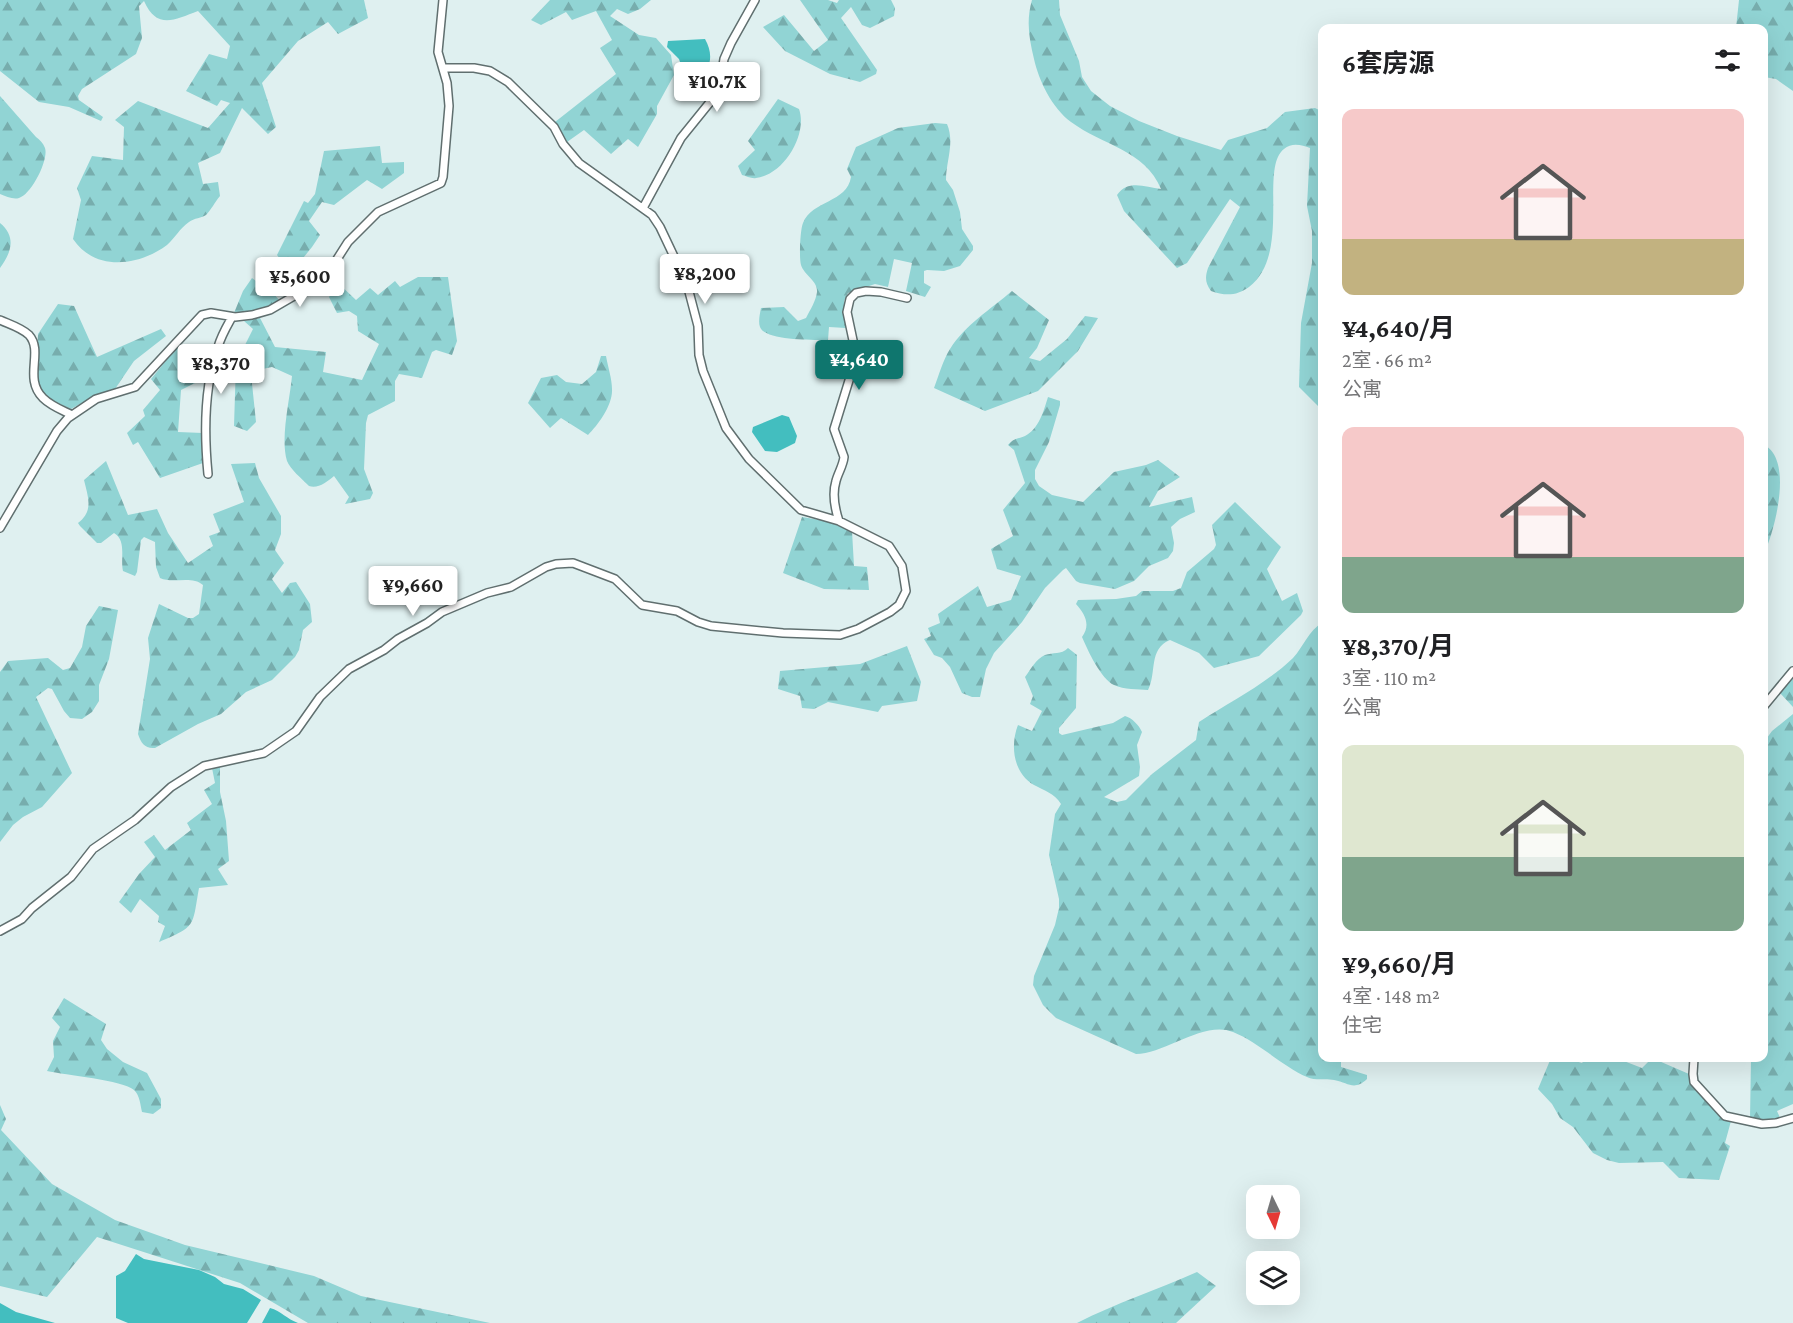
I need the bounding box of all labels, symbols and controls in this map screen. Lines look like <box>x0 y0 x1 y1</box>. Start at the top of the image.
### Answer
icon: filters <box>1711 44 1744 77</box>
text: 6套房源 <box>1342 49 1434 78</box>
pin: ¥10.7K <box>668 62 766 113</box>
text: ¥10.7K <box>688 70 746 92</box>
icon: home <box>1489 148 1597 256</box>
pin: ¥8,200 <box>656 254 754 305</box>
pin: ¥5,600 <box>251 257 349 308</box>
text: ¥8,200 <box>674 262 736 284</box>
text: ¥5,600 <box>269 265 331 287</box>
text: ¥4,640/月 <box>1342 314 1455 343</box>
pin: ¥4,640 <box>810 340 908 391</box>
pin: ¥8,370 <box>172 344 270 395</box>
text: ¥4,640 <box>829 348 889 370</box>
text: 2室 · 66 m² <box>1342 349 1432 371</box>
text: ¥8,370 <box>192 352 250 374</box>
text: 公寓 <box>1342 378 1382 400</box>
icon: home <box>1489 466 1597 574</box>
pin: ¥9,660 <box>364 566 462 617</box>
text: ¥9,660 <box>382 574 444 596</box>
text: ¥8,370/月 <box>1342 632 1454 661</box>
text: 3室 · 110 m² <box>1342 667 1436 689</box>
text: 公寓 <box>1342 696 1382 718</box>
icon: home <box>1489 784 1597 892</box>
text: ¥9,660/月 <box>1342 950 1457 979</box>
text: 4室 · 148 m² <box>1342 985 1440 1007</box>
text: 住宅 <box>1342 1014 1382 1036</box>
north arrow <box>1246 1185 1300 1239</box>
map controls <box>1246 1185 1300 1305</box>
button: layers <box>1246 1251 1300 1305</box>

